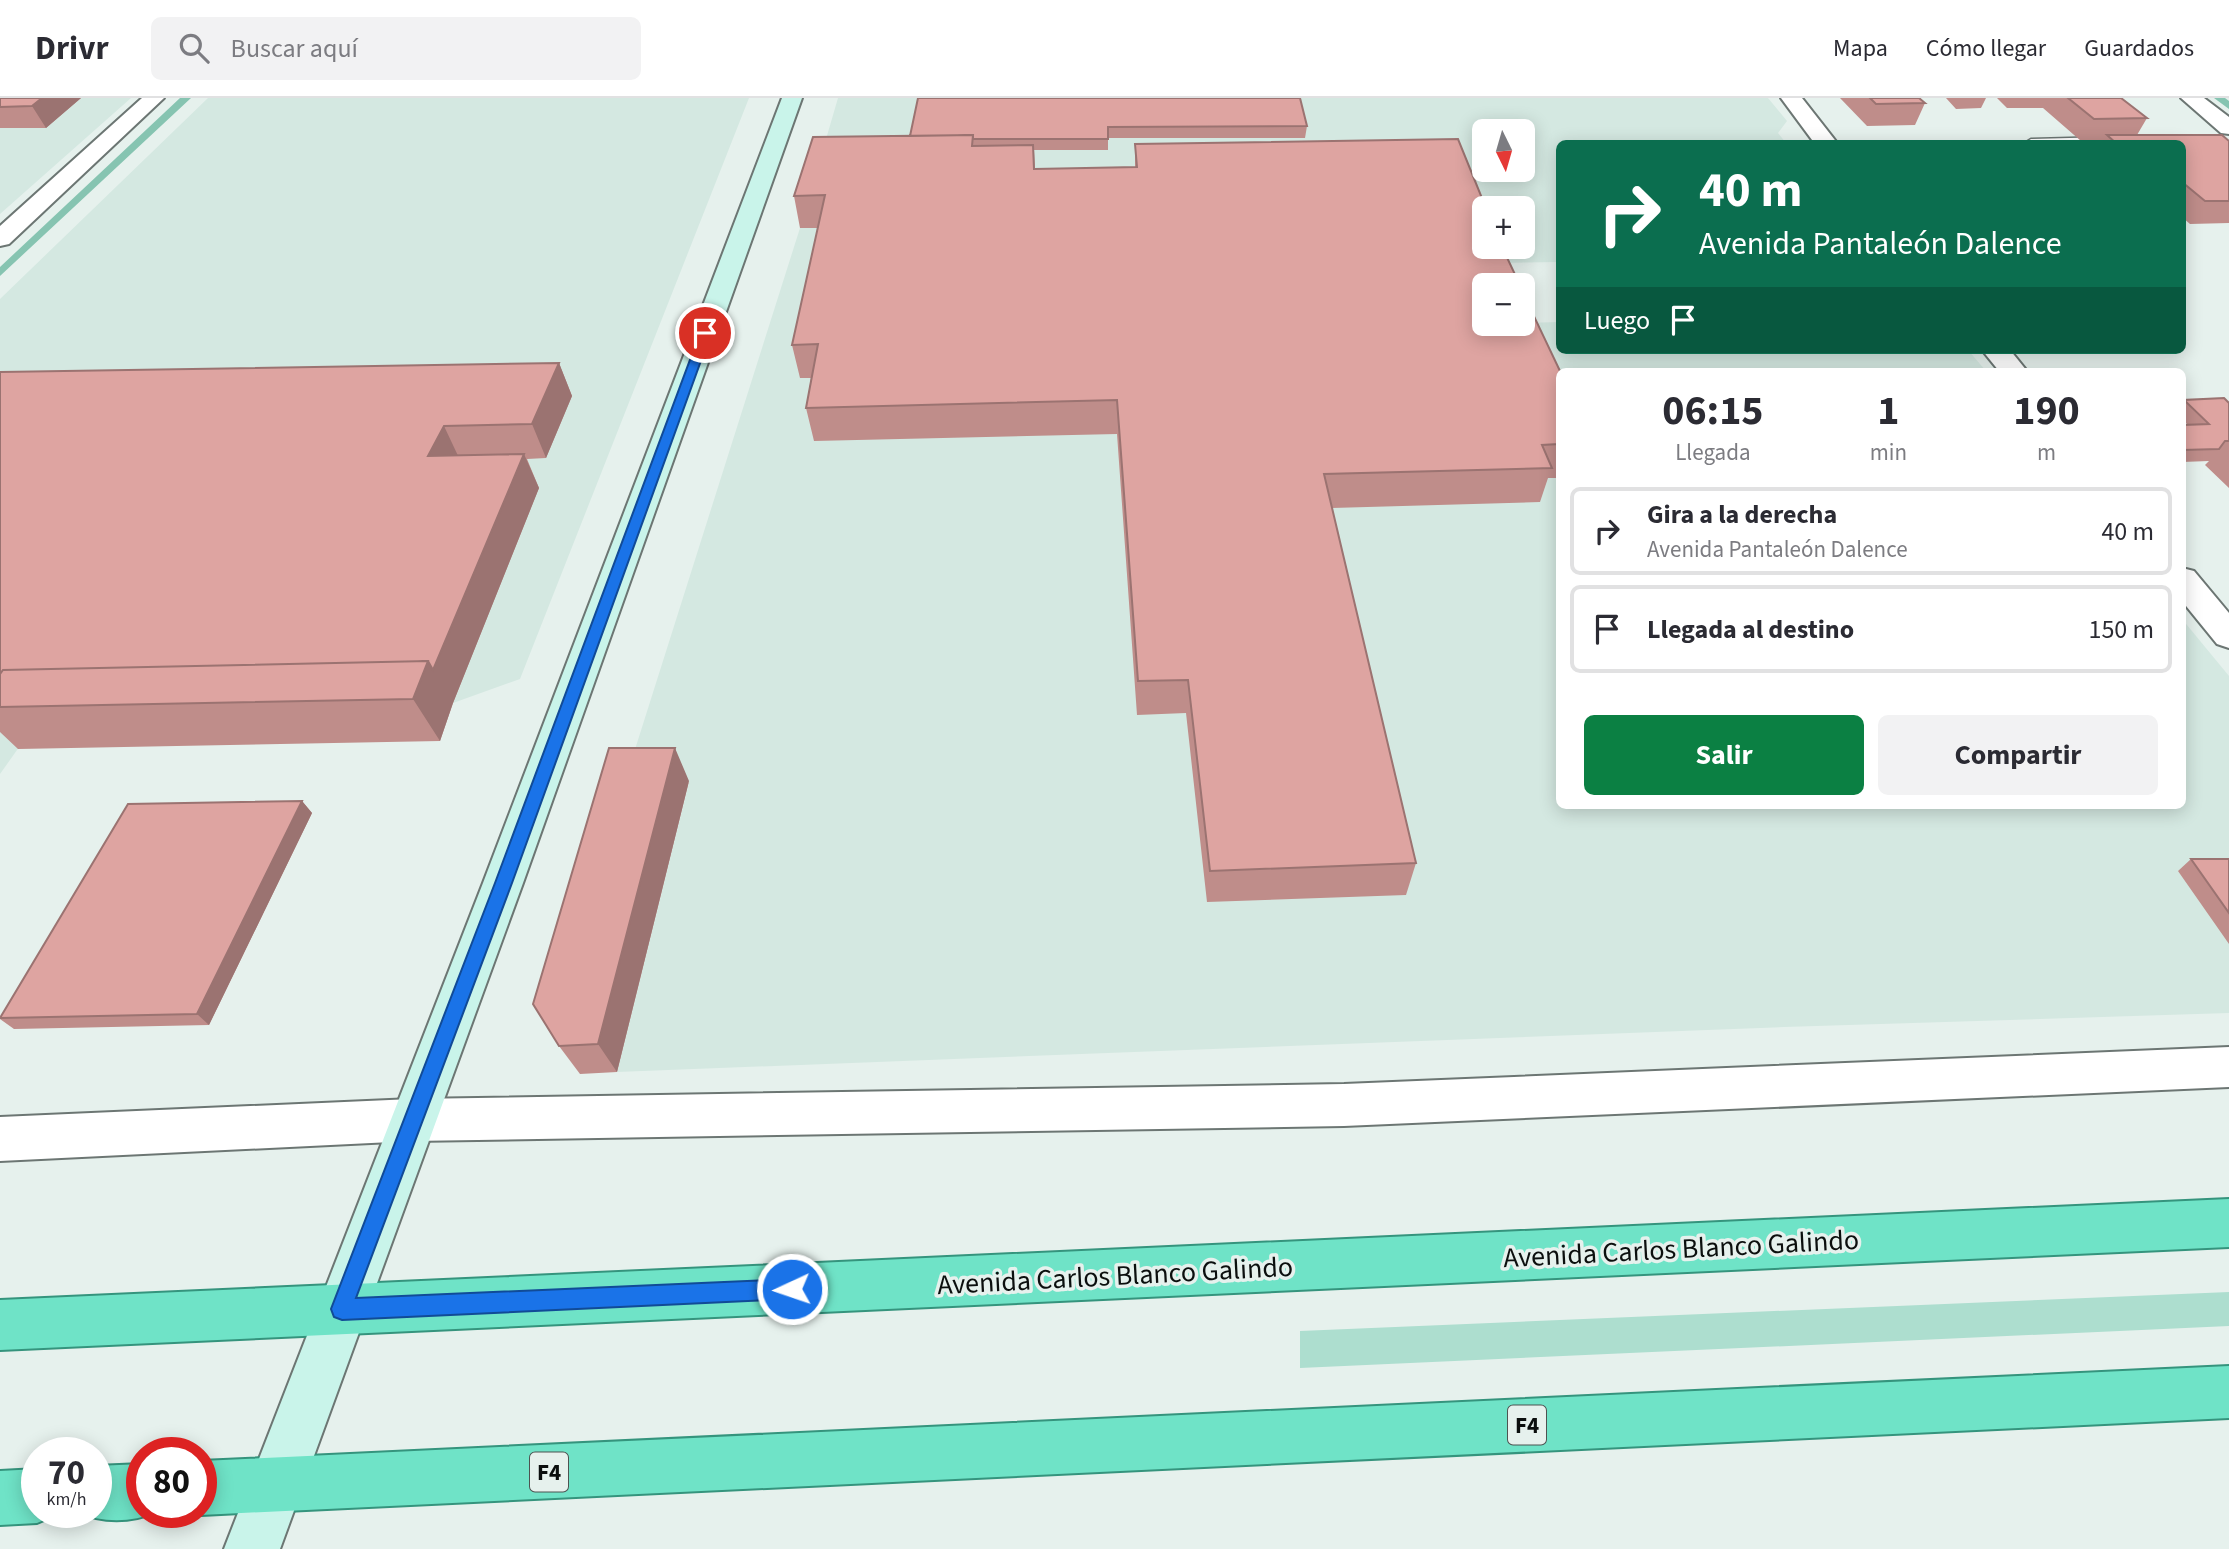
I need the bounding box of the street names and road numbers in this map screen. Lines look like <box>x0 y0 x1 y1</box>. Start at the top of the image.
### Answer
street label: Avenida Carlos Blanco Galindo <box>1502 1220 1860 1278</box>
street label: Avenida Carlos Blanco Galindo <box>936 1247 1294 1305</box>
road number: F4 <box>1508 1406 1546 1444</box>
road number: F4 <box>530 1452 568 1492</box>

